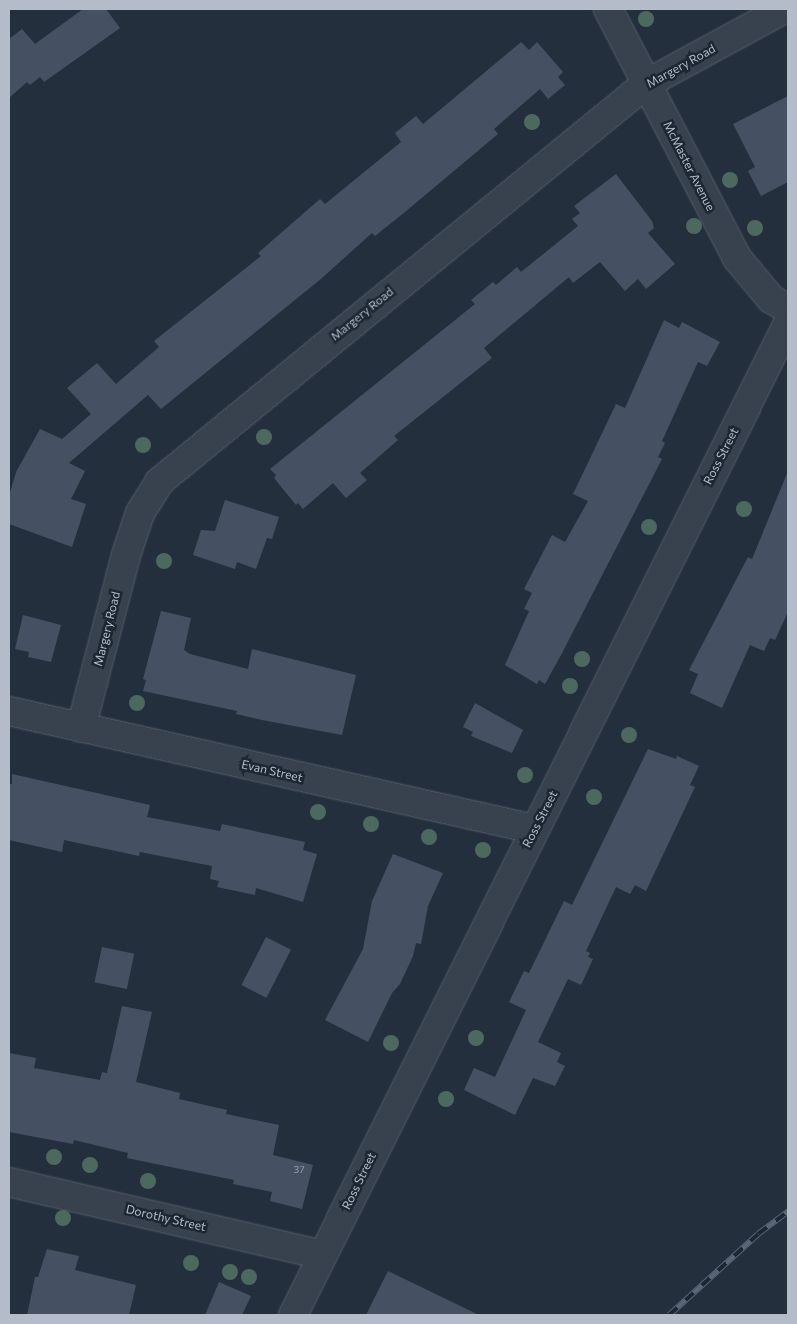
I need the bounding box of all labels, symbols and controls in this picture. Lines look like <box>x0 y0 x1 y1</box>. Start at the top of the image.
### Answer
street label: Margery Road <box>644 41 718 91</box>
street label: McMaster Avenue <box>660 119 718 213</box>
street label: Margery Road <box>328 284 396 344</box>
street label: Ross Street <box>701 425 741 487</box>
street label: Margery Road <box>91 590 123 668</box>
street label: Evan Street <box>240 757 304 785</box>
street label: Ross Street <box>520 788 560 850</box>
street label: Ross Street <box>339 1150 379 1212</box>
house number: 37 <box>294 1164 304 1176</box>
street label: Dorothy Street <box>125 1202 207 1234</box>

